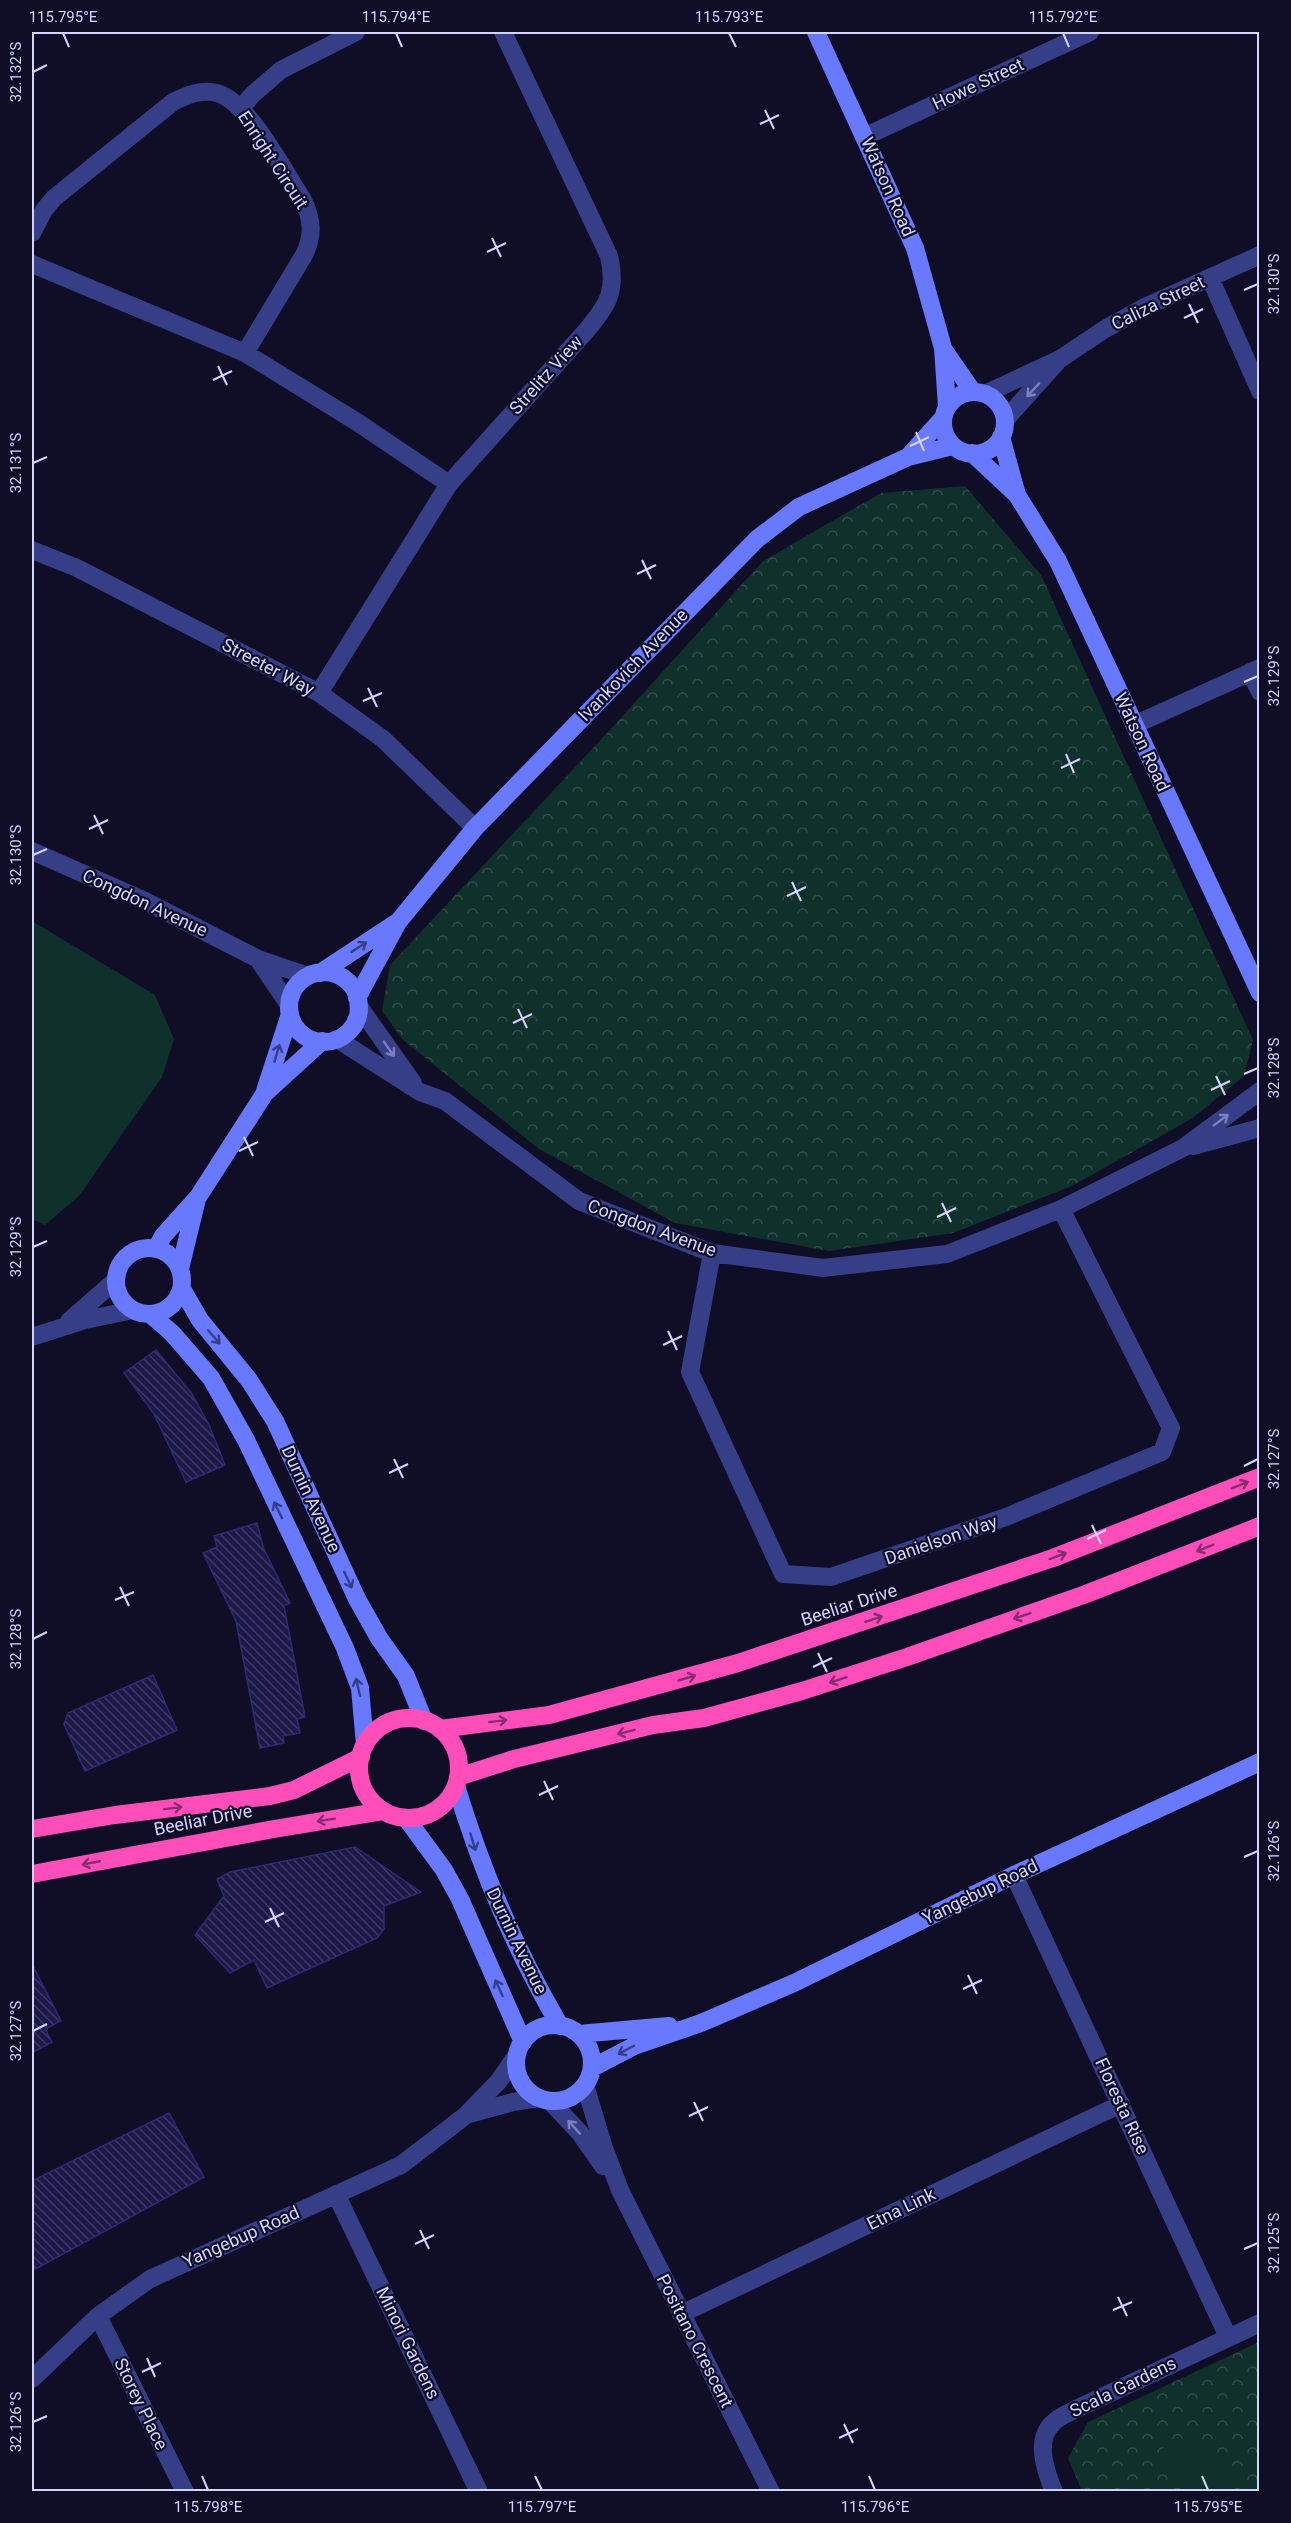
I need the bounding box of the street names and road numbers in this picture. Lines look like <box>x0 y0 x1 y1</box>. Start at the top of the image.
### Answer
street label: Howe Street <box>929 53 1027 114</box>
street label: Enright Circuit <box>234 107 313 213</box>
street label: Watson Road <box>857 134 920 240</box>
street label: Caliza Street <box>1108 271 1208 334</box>
street label: Strelitz View <box>505 331 587 418</box>
street label: Ivankovich Avenue <box>574 604 692 725</box>
street label: Streeter Way <box>219 633 318 700</box>
street label: Watson Road <box>1110 689 1175 795</box>
street label: Congdon Avenue <box>79 864 211 941</box>
street label: Congdon Avenue <box>585 1194 720 1261</box>
street label: Durnin Avenue <box>278 1442 345 1556</box>
street label: Danielson Way <box>882 1510 1000 1569</box>
street label: Beeliar Drive <box>798 1579 900 1630</box>
street label: Beeliar Drive <box>152 1800 254 1839</box>
street label: Yangebup Road <box>919 1855 1041 1928</box>
street label: Durnin Avenue <box>483 1884 552 1997</box>
street label: Floresta Rise <box>1091 2054 1154 2157</box>
street label: Etna Link <box>863 2183 939 2234</box>
street label: Yangebup Road <box>179 2201 302 2272</box>
street label: Positano Crescent <box>653 2271 738 2411</box>
street label: Minori Gardens <box>372 2283 445 2402</box>
street label: Scala Gardens <box>1066 2352 1179 2421</box>
street label: Storey Place <box>110 2354 173 2453</box>

